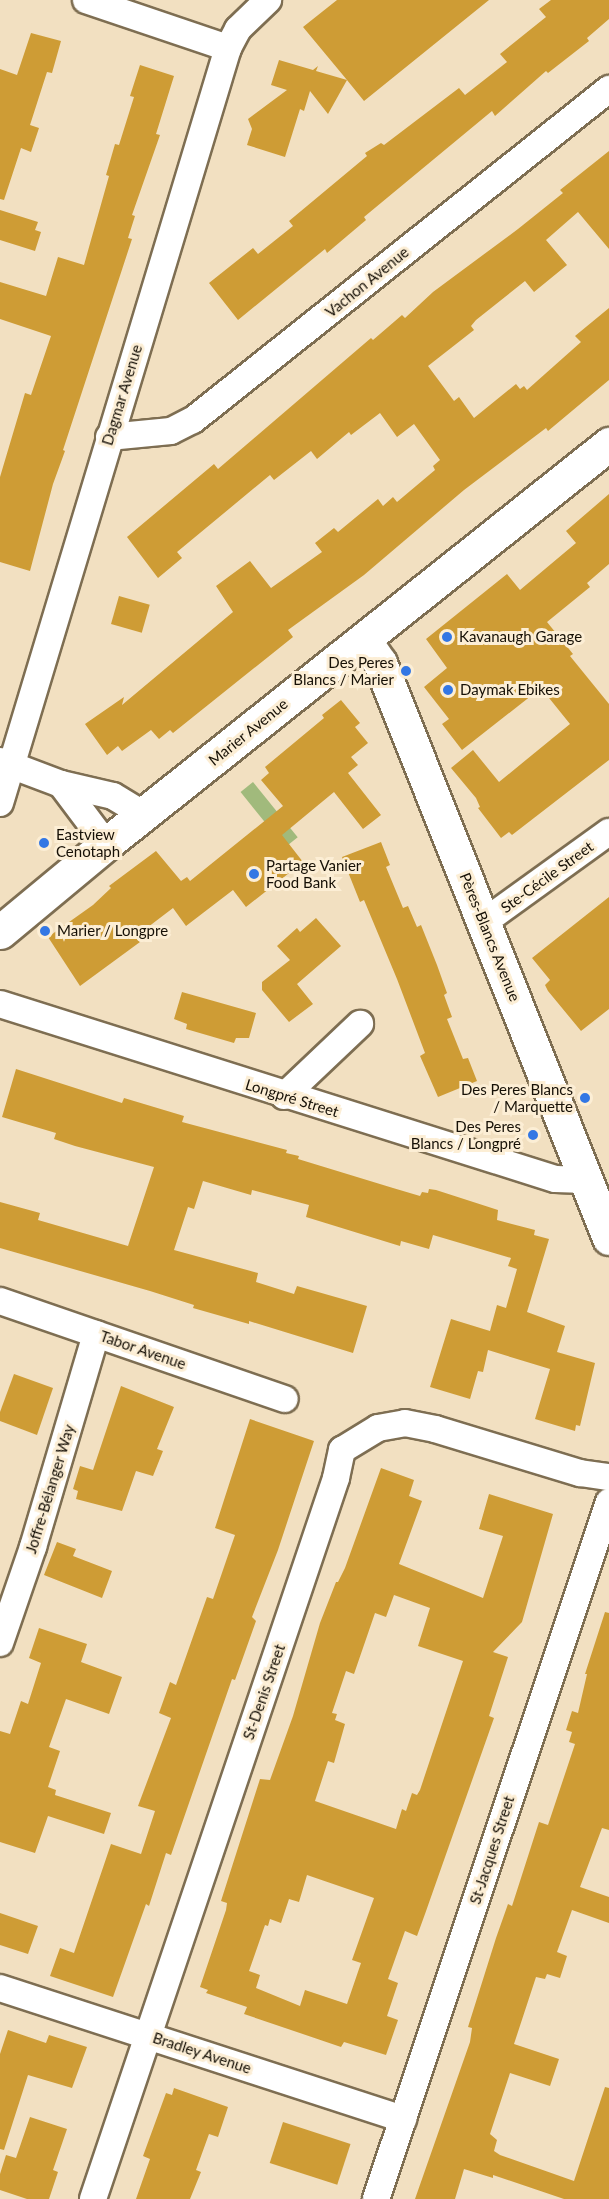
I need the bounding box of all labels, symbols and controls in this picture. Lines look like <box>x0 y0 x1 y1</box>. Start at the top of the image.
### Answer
street label: Vachon Avenue <box>322 243 412 321</box>
street label: Dagmar Avenue <box>98 342 146 448</box>
place label: Kavanaugh Garage <box>459 628 582 646</box>
marker: Kavanaugh Garage <box>440 630 454 644</box>
place label: Des Peres Blancs / Marier <box>293 653 394 688</box>
marker: Des Peres Blancs / Marier <box>399 664 413 678</box>
place label: Daymak Ebikes <box>460 681 560 699</box>
marker: Daymak Ebikes <box>441 683 455 697</box>
street label: Marier Avenue <box>205 694 291 770</box>
place label: Eastview Cenotaph <box>56 825 120 860</box>
marker: Eastview Cenotaph <box>37 836 51 850</box>
street label: Ste-Cécile Street <box>497 837 597 917</box>
place label: Partage Vanier Food Bank <box>266 856 362 891</box>
marker: Partage Vanier Food Bank <box>247 867 261 881</box>
street label: Pères-Blancs Avenue <box>456 870 524 1004</box>
place label: Marier / Longpre <box>57 922 168 940</box>
marker: Marier / Longpre <box>38 924 52 938</box>
street label: Longpré Street <box>243 1075 341 1121</box>
place label: Des Peres Blancs / Marquette <box>461 1080 573 1115</box>
marker: Des Peres Blancs / Marquette <box>578 1091 592 1105</box>
place label: Des Peres Blancs / Longpré <box>411 1117 521 1152</box>
marker: Des Peres Blancs / Longpré <box>526 1128 540 1142</box>
street label: Tabor Avenue <box>97 1327 189 1373</box>
street label: Joffre-Bélanger Way <box>22 1422 78 1556</box>
street label: St-Denis Street <box>239 1642 289 1742</box>
street label: St-Jacques Street <box>466 1793 518 1907</box>
street label: Bradley Avenue <box>150 2028 254 2078</box>

